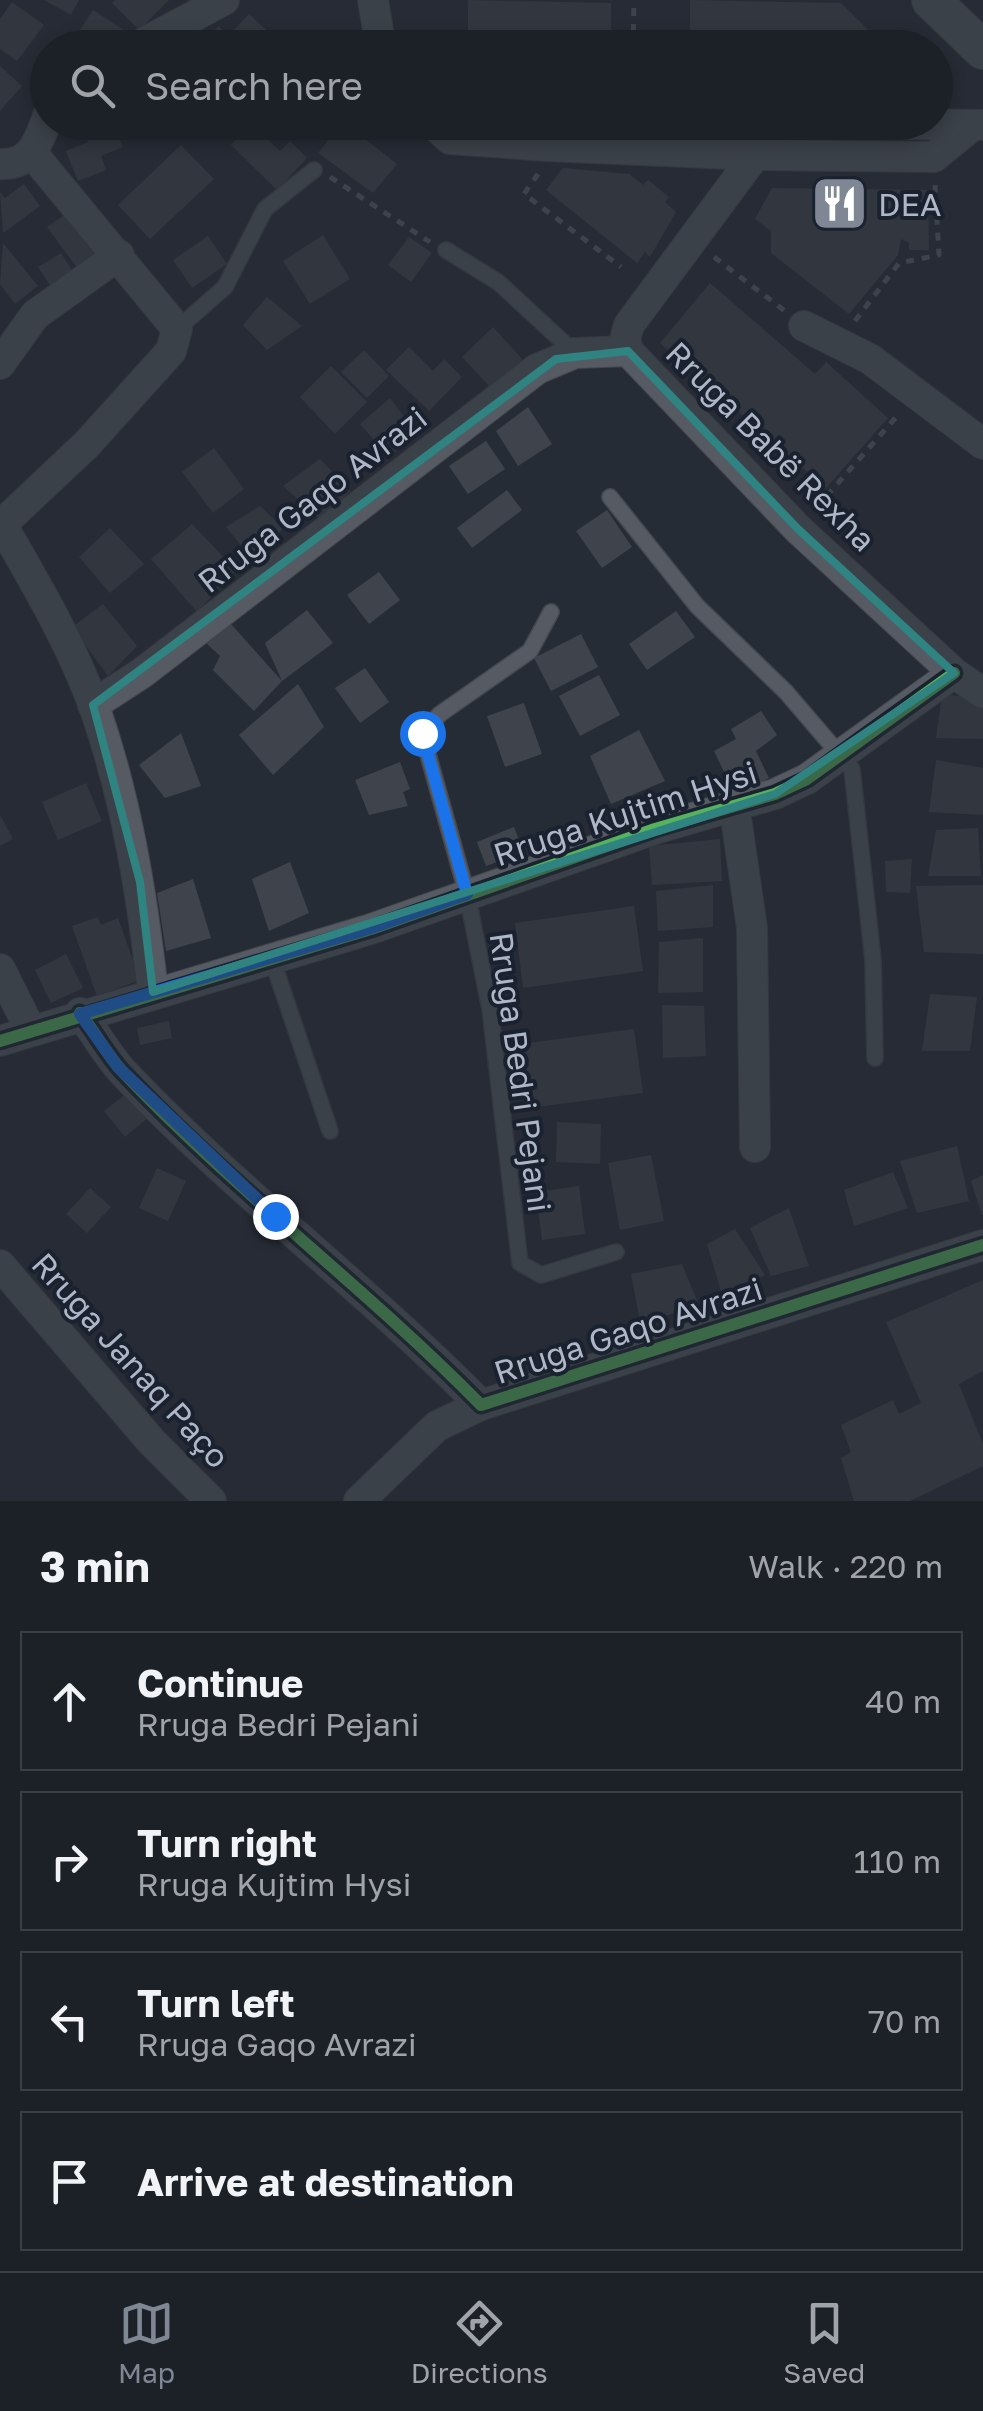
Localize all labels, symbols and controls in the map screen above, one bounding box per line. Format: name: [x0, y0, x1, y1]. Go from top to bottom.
search box: [30, 30, 953, 140]
icon: search: [65, 58, 120, 113]
text: Search here: [145, 63, 363, 108]
restaurant icon: DEA: [809, 174, 869, 234]
place label: DEA: [878, 185, 941, 223]
street label: Rruga Babë Rexha: [659, 334, 883, 558]
street label: Rruga Gaqo Avrazi: [190, 398, 434, 600]
route start: [400, 711, 446, 757]
street label: Rruga Kujtim Hysi: [489, 753, 761, 873]
street label: Rruga Bedri Pejani: [483, 930, 559, 1214]
route end: [253, 1194, 299, 1240]
street label: Rruga Janaq Paço: [25, 1245, 237, 1475]
street label: Rruga Gaqo Avrazi: [489, 1269, 767, 1391]
text: 3 min: [40, 1541, 150, 1591]
text: Walk · 220 m: [748, 1547, 943, 1585]
text: Continue: [137, 1660, 303, 1705]
icon: ahead: [42, 1674, 97, 1729]
text: 40 m: [865, 1682, 941, 1720]
text: Rruga Bedri Pejani: [137, 1705, 419, 1743]
text: Turn right: [137, 1820, 317, 1865]
icon: right: [42, 1834, 97, 1889]
text: 110 m: [854, 1842, 941, 1880]
text: Rruga Kujtim Hysi: [137, 1865, 411, 1903]
text: Turn left: [137, 1980, 295, 2025]
icon: left: [42, 1994, 97, 2049]
text: 70 m: [868, 2002, 941, 2040]
text: Rruga Gaqo Avrazi: [137, 2025, 416, 2063]
icon: arrive: [42, 2154, 97, 2209]
text: Arrive at destination: [137, 2159, 514, 2204]
tab: Map: [118, 2296, 175, 2389]
tab: Directions: [411, 2296, 548, 2389]
tab: Saved: [783, 2296, 865, 2389]

